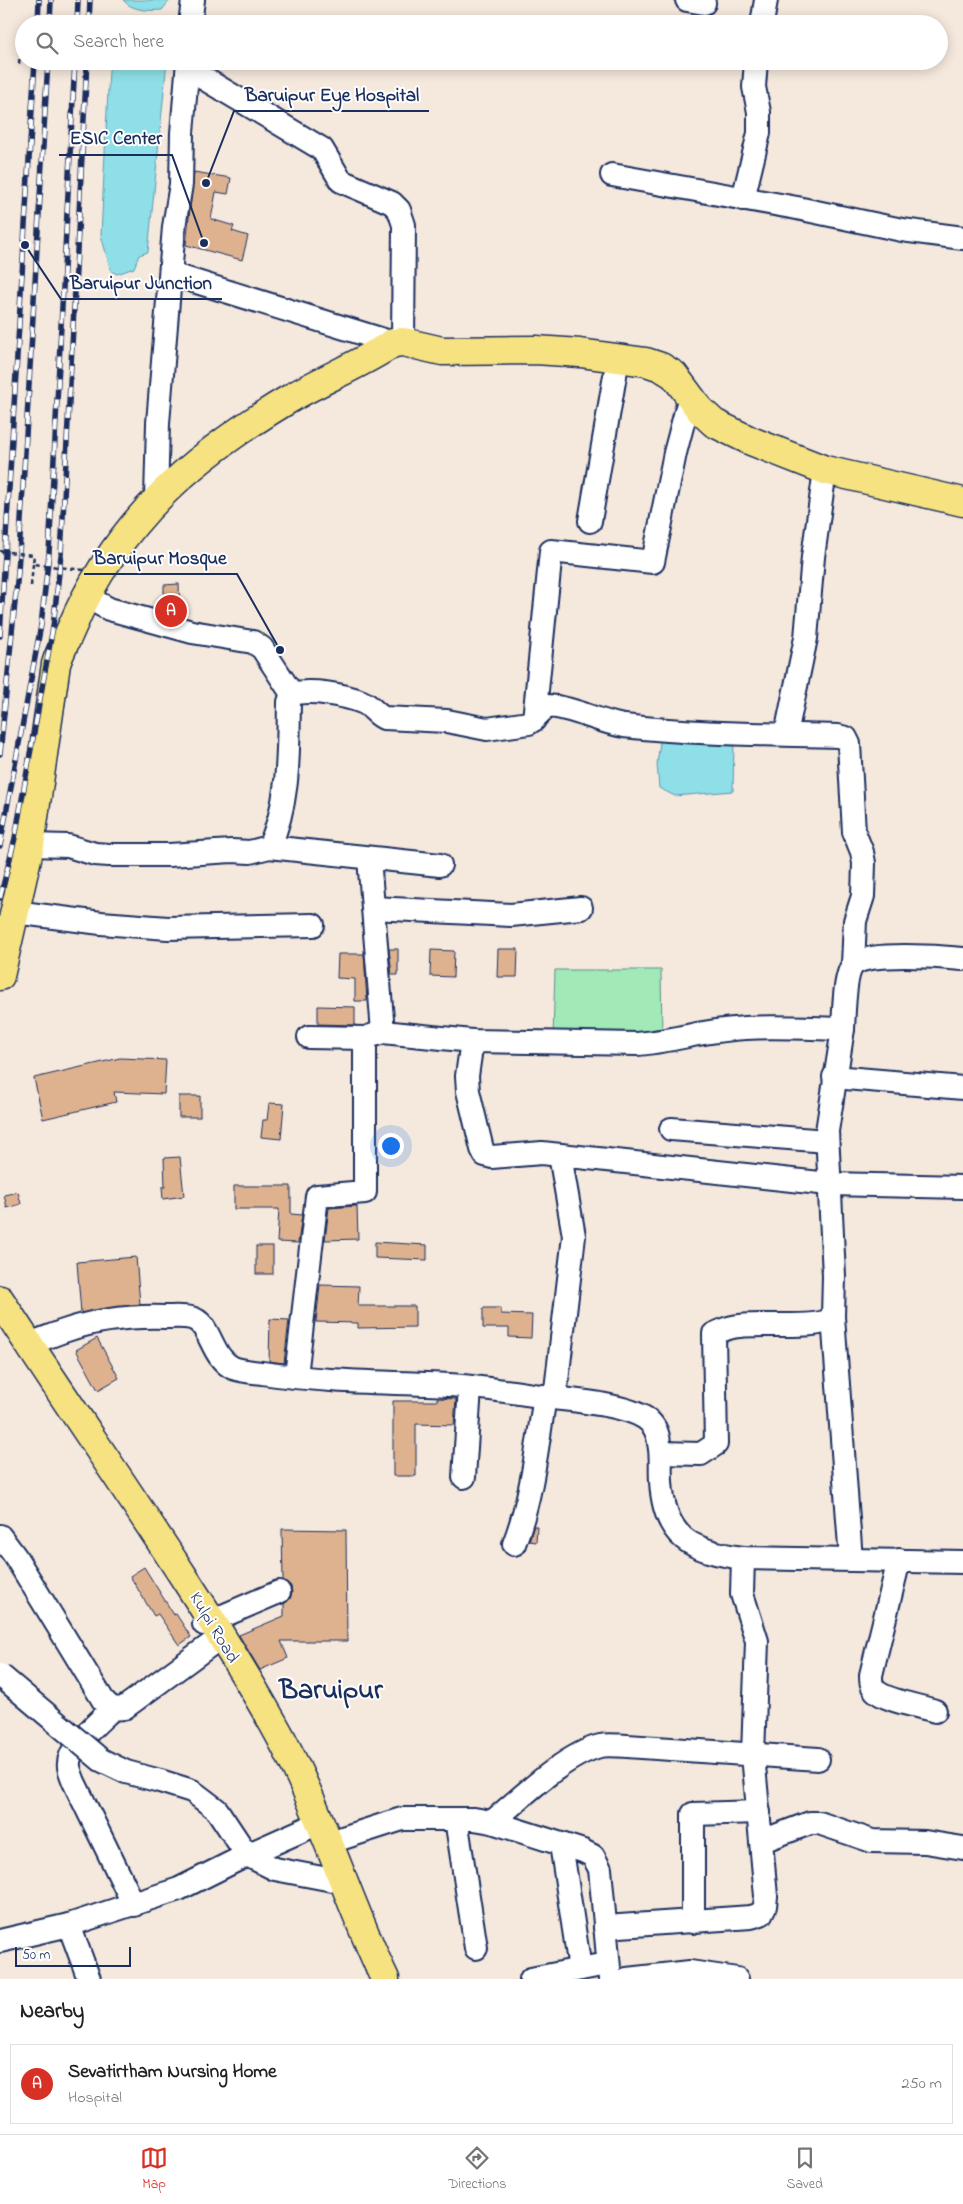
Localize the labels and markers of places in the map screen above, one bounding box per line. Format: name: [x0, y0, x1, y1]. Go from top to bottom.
callout: Baruipur Eye Hospital: [234, 77, 429, 111]
callout: ESIC Center: [59, 121, 172, 155]
callout: Baruipur Junction: [61, 265, 222, 299]
callout: Baruipur Mosque: [84, 540, 237, 574]
pin: A: [155, 592, 187, 630]

